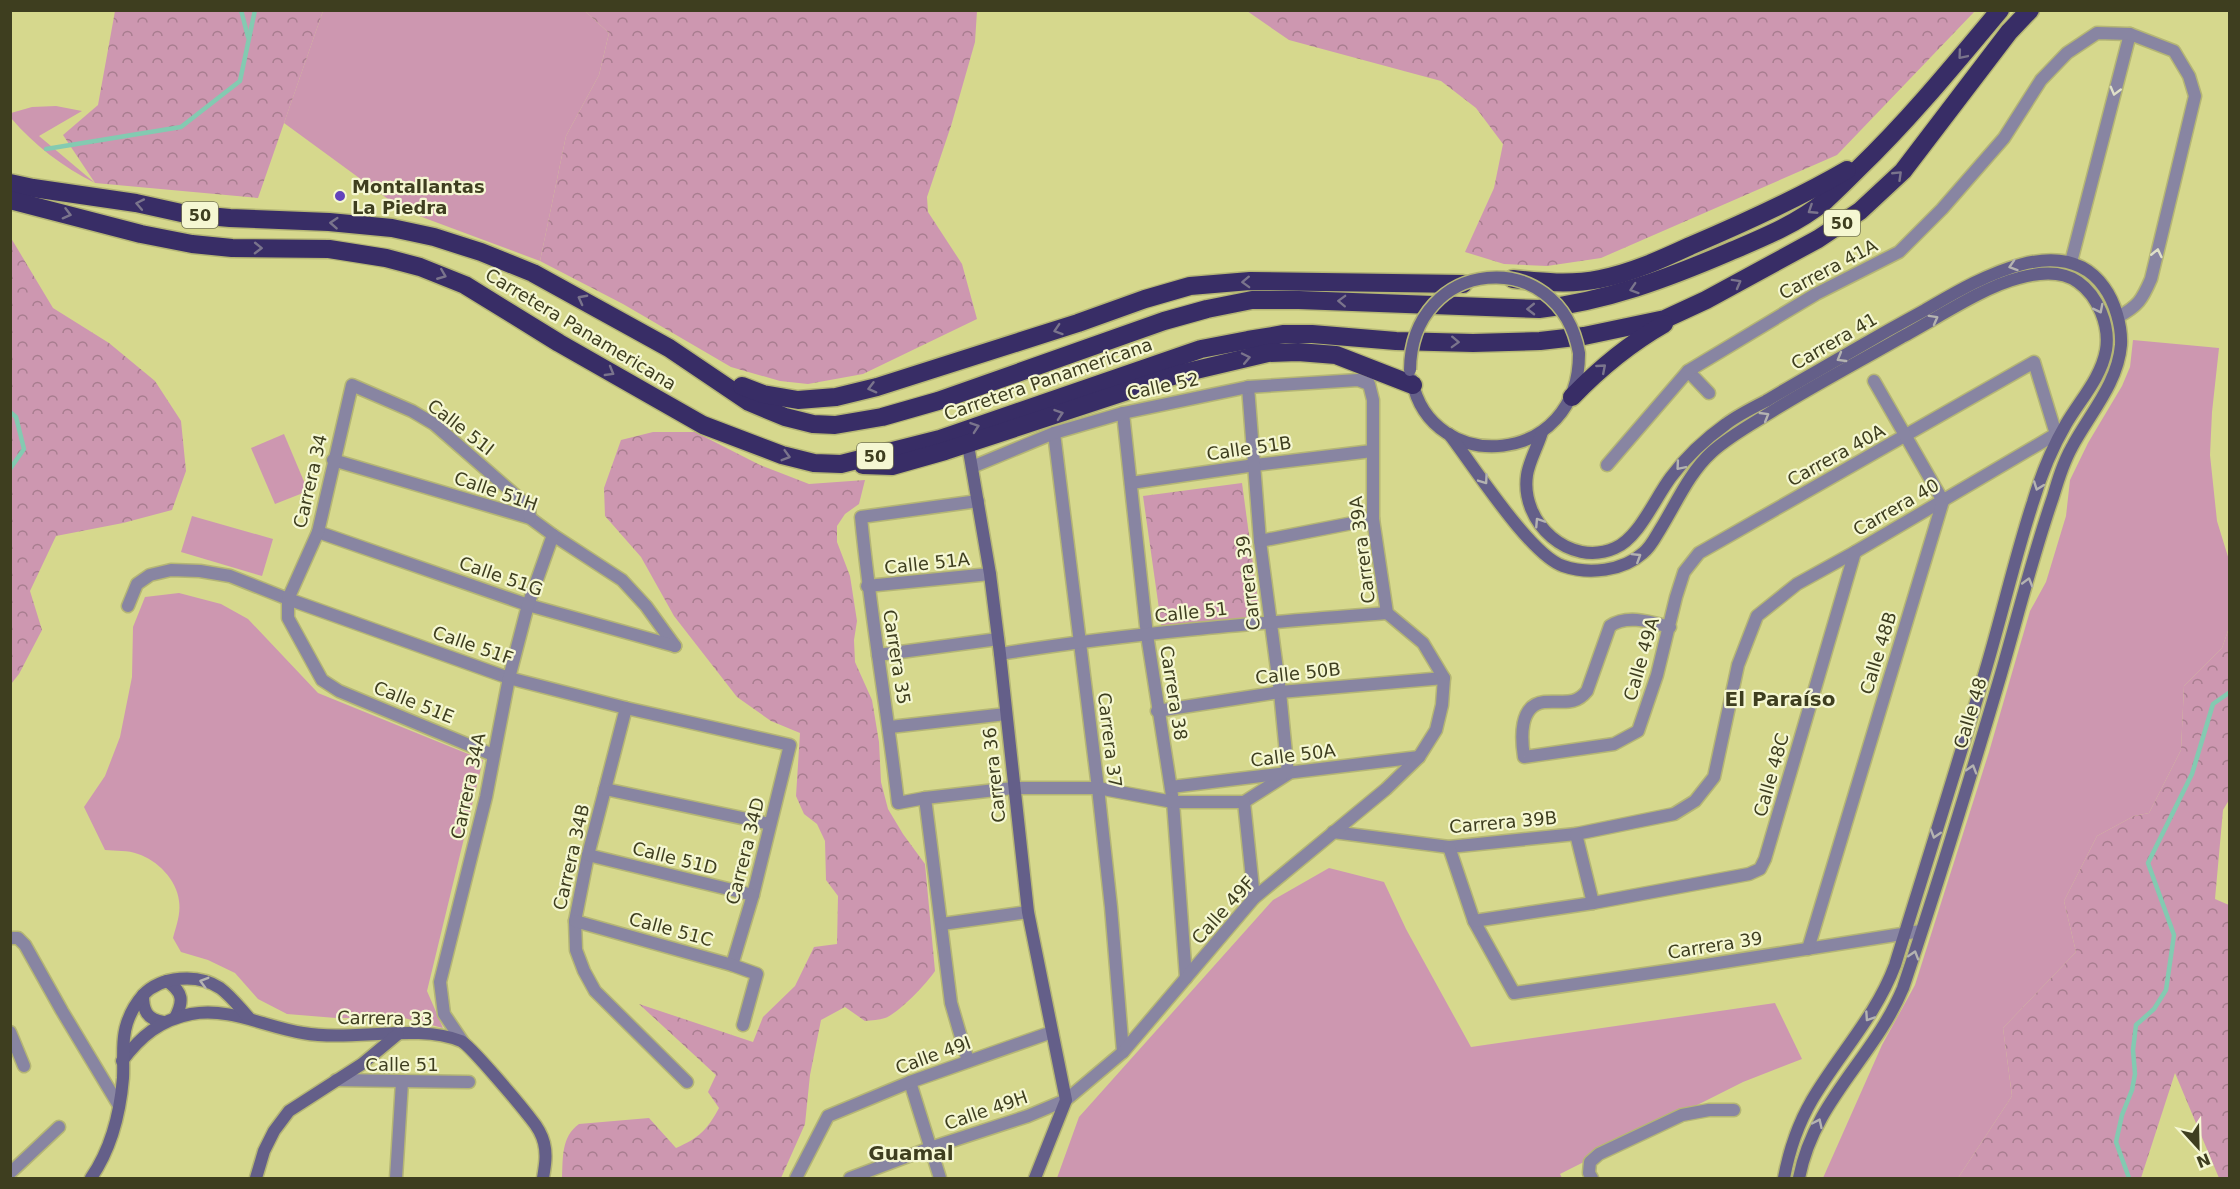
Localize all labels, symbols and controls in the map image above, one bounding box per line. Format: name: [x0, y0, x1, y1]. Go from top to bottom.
one-way arrow: [1959, 49, 1970, 60]
one-way arrow: [2110, 86, 2123, 96]
one-way arrow: [1891, 172, 1902, 183]
place label: Montallantas La Piedra: [352, 176, 485, 218]
marker: Montallantas La Piedra: [333, 189, 347, 203]
one-way arrow: [136, 198, 146, 211]
road number: 50: [182, 202, 218, 228]
one-way arrow: [1808, 202, 1818, 214]
one-way arrow: [62, 207, 72, 220]
road number: 50: [1824, 210, 1860, 236]
one-way arrow: [329, 217, 338, 230]
street label: Carrera 41A: [1775, 234, 1881, 304]
one-way arrow: [254, 242, 263, 254]
one-way arrow: [2149, 248, 2162, 258]
one-way arrow: [2008, 259, 2019, 272]
street label: Carretera Panamericana: [482, 264, 680, 394]
one-way arrow: [435, 268, 446, 280]
one-way arrow: [1241, 275, 1250, 288]
one-way arrow: [1731, 279, 1741, 290]
one-way arrow: [1629, 281, 1640, 294]
one-way arrow: [577, 295, 588, 306]
one-way arrow: [1337, 295, 1346, 308]
one-way arrow: [1526, 303, 1535, 315]
one-way arrow: [2091, 303, 2103, 314]
street label: Carrera 41: [1787, 308, 1881, 374]
one-way arrow: [1928, 315, 1938, 326]
one-way arrow: [1053, 323, 1064, 335]
street label: Carretera Panamericana: [941, 333, 1155, 425]
one-way arrow: [1450, 336, 1459, 349]
one-way arrow: [1837, 350, 1847, 362]
one-way arrow: [1241, 352, 1251, 365]
one-way arrow: [1595, 364, 1606, 375]
one-way arrow: [604, 365, 615, 376]
street label: Calle 52: [1125, 368, 1201, 404]
one-way arrow: [867, 381, 877, 394]
street label: Calle 51I: [424, 395, 498, 459]
one-way arrow: [1053, 409, 1064, 422]
one-way arrow: [1759, 412, 1769, 423]
street label: Carrera 40A: [1784, 419, 1889, 490]
one-way arrow: [969, 422, 980, 434]
street label: Carrera 34: [289, 432, 331, 530]
street label: Calle 51B: [1205, 432, 1293, 464]
road number: 50: [857, 443, 893, 469]
one-way arrow: [780, 449, 791, 461]
one-way arrow: [1677, 459, 1688, 470]
street label: Calle 51H: [452, 467, 540, 515]
one-way arrow: [1477, 474, 1488, 485]
street label: Carrera 40: [1849, 474, 1943, 540]
one-way arrow: [2033, 480, 2046, 491]
street label: Carrera 39A: [1345, 494, 1379, 605]
one-way arrow: [1536, 517, 1547, 528]
street label: Carrera 39: [1232, 534, 1264, 632]
street label: Calle 51A: [883, 548, 971, 578]
street label: Calle 51G: [456, 552, 546, 600]
one-way arrow: [1631, 553, 1641, 565]
one-way arrow: [2021, 577, 2033, 588]
street label: Calle 51: [1153, 598, 1229, 626]
street label: Carrera 35: [879, 608, 915, 706]
street label: Calle 48B: [1855, 609, 1901, 697]
street label: Calle 49A: [1619, 614, 1663, 703]
street label: Calle 51F: [430, 621, 516, 669]
street label: Carrera 38: [1156, 644, 1192, 742]
street label: Calle 50B: [1254, 658, 1342, 688]
street label: Calle 48: [1949, 675, 1991, 751]
street label: Calle 51E: [371, 676, 457, 728]
district label: El Paraíso: [1725, 687, 1835, 711]
street label: Carrera 37: [1094, 691, 1126, 789]
street label: Carrera 36: [979, 726, 1009, 824]
street label: Carrera 34A: [446, 730, 490, 841]
street label: Calle 48C: [1749, 731, 1793, 819]
street label: Calle 50A: [1249, 739, 1337, 771]
one-way arrow: [1965, 764, 1977, 775]
street label: Carrera 34D: [722, 795, 768, 907]
street label: Carrera 34B: [549, 802, 593, 912]
street label: Carrera 39B: [1448, 807, 1558, 837]
one-way arrow: [1930, 828, 1942, 839]
street label: Calle 51D: [630, 837, 720, 879]
street label: Calle 49F: [1187, 872, 1259, 948]
street label: Calle 51C: [627, 908, 715, 950]
street label: Carrera 39: [1666, 927, 1764, 963]
one-way arrow: [1907, 950, 1919, 961]
one-way arrow: [199, 977, 210, 989]
street label: Carrera 33: [337, 1007, 433, 1029]
one-way arrow: [1865, 1010, 1876, 1021]
street label: Calle 49I: [892, 1032, 974, 1078]
street label: Calle 51: [365, 1054, 439, 1075]
street label: Calle 49H: [942, 1086, 1030, 1134]
north arrow: [2168, 1117, 2228, 1177]
one-way arrow: [1810, 1119, 1822, 1130]
district label: Guamal: [868, 1141, 954, 1165]
text: N: [2194, 1149, 2213, 1172]

